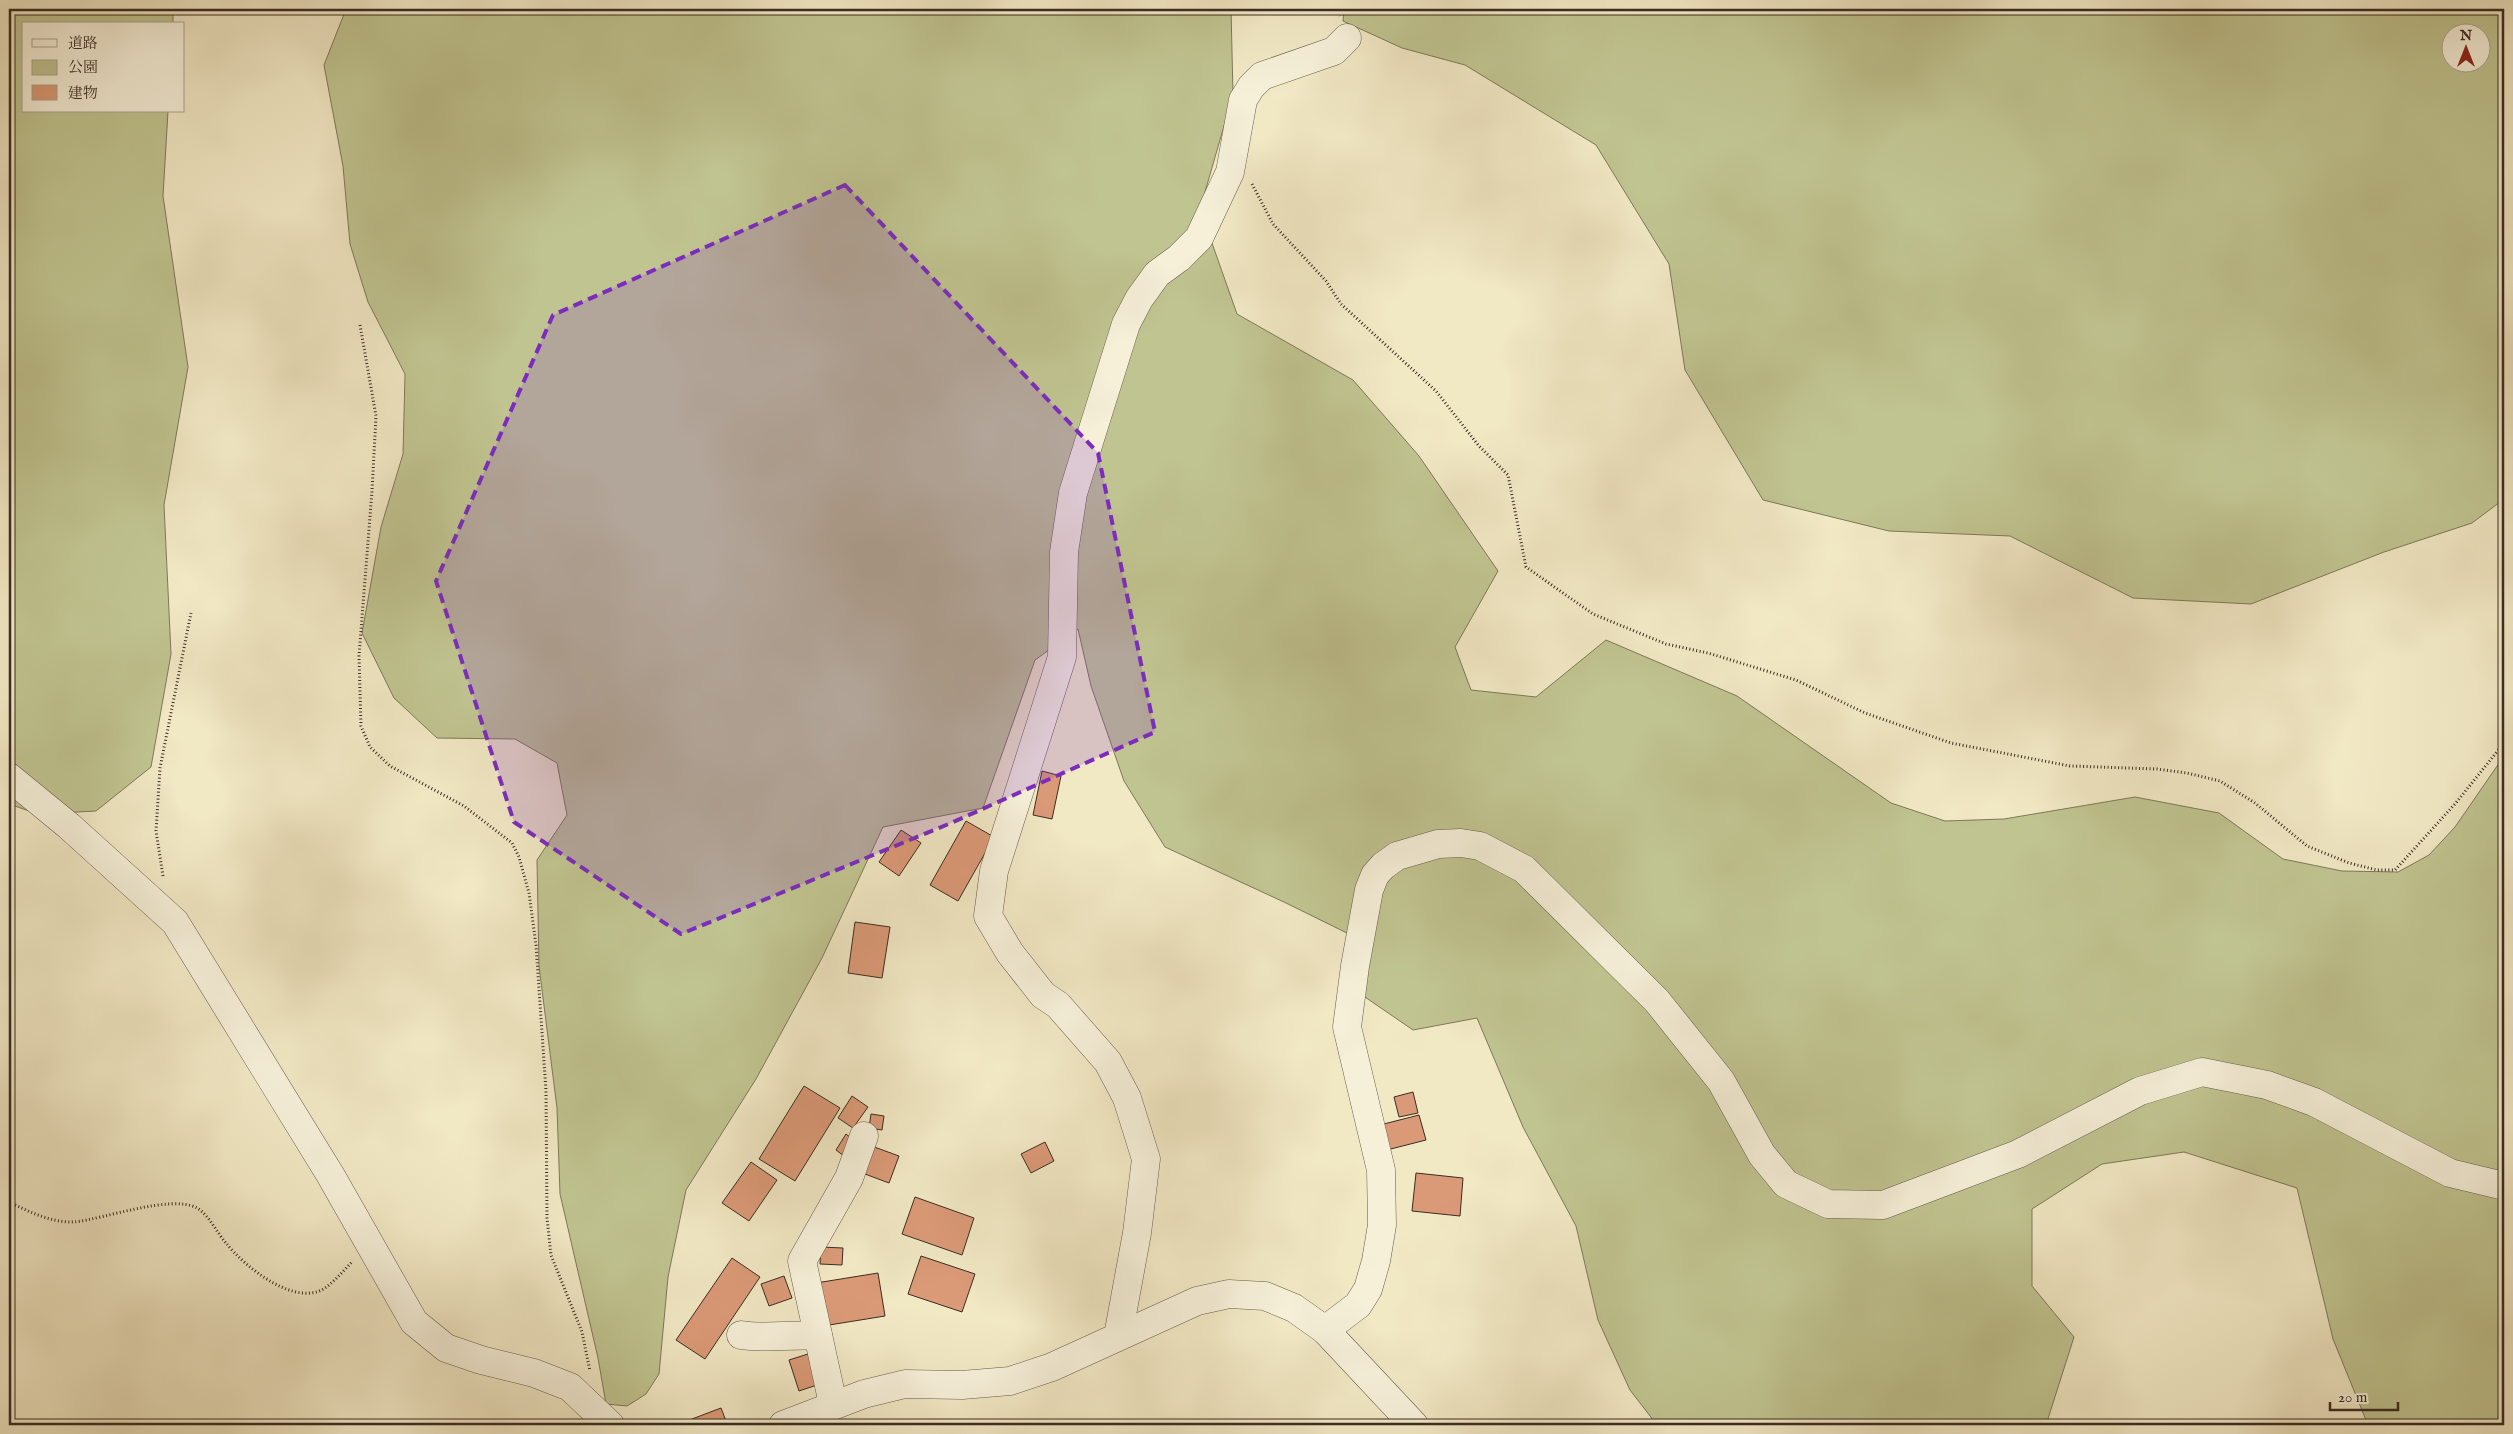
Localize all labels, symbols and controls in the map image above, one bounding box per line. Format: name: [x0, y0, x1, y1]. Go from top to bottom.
legend: [22, 22, 185, 112]
north arrow: [2440, 22, 2490, 72]
text: N: [2459, 27, 2472, 45]
text: 道路: [68, 34, 98, 53]
text: 公園: [68, 58, 98, 77]
text: 建物: [68, 84, 98, 103]
scale bar: [2330, 1379, 2398, 1411]
text: 20 m: [2338, 1388, 2368, 1407]

